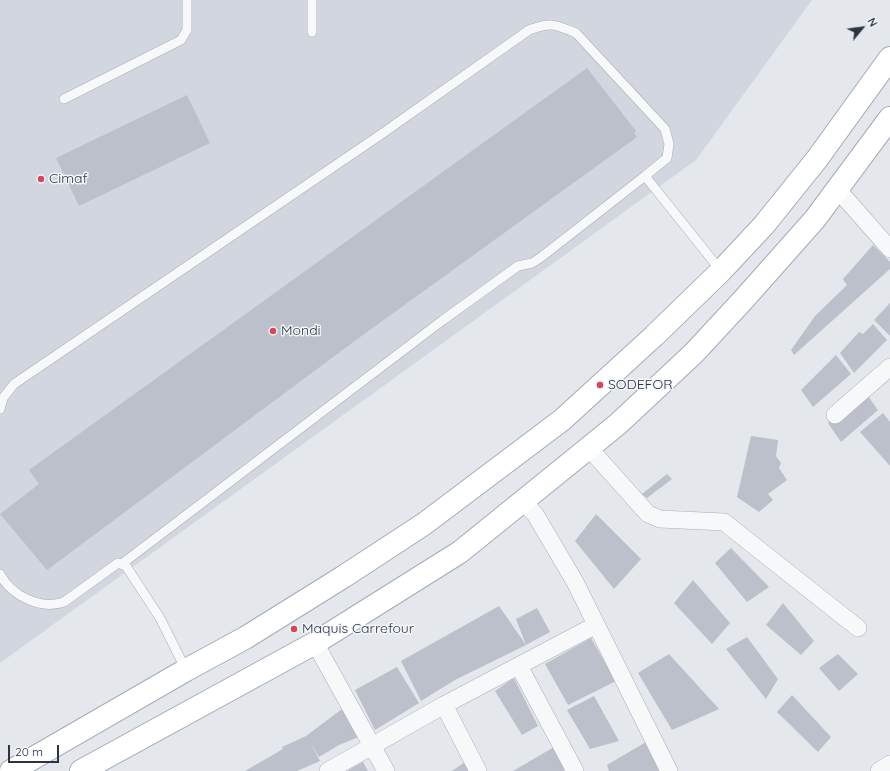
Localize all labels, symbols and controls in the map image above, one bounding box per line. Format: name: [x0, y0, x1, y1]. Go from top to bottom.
north arrow: [842, 8, 882, 48]
text: N: [864, 15, 881, 29]
place label: Cimaf: [49, 171, 87, 187]
marker: Cimaf: [36, 174, 46, 184]
place label: Mondi: [281, 323, 321, 339]
marker: Mondi: [268, 326, 278, 336]
place label: SODEFOR: [608, 377, 673, 393]
marker: SODEFOR: [595, 380, 605, 390]
place label: Maquis Carrefour: [302, 621, 414, 637]
marker: Maquis Carrefour: [289, 624, 299, 634]
scale bar: [10, 737, 61, 763]
text: 20 m: [15, 744, 43, 759]

